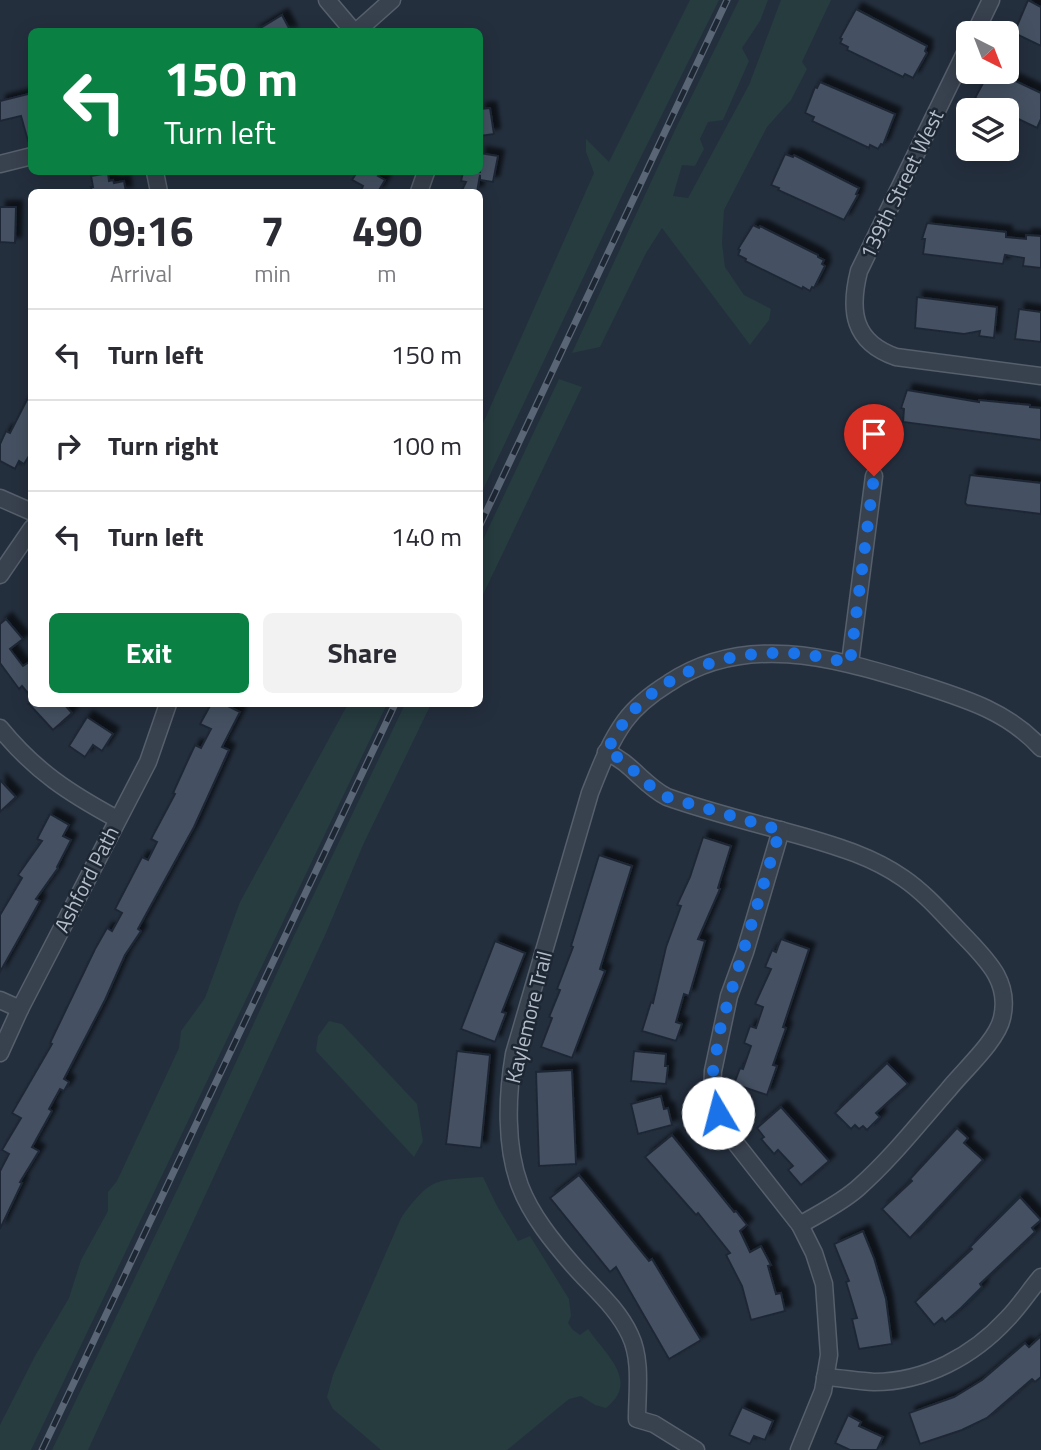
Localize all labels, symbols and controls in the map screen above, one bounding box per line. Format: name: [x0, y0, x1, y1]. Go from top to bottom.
north arrow: [956, 21, 1018, 84]
map controls: [956, 21, 1019, 161]
text: 150 m: [164, 40, 298, 115]
icon: left: [49, 56, 140, 147]
button: layers: [956, 98, 1019, 161]
street label: 139th Street West: [851, 103, 951, 264]
text: Turn left: [164, 108, 276, 156]
text: 09:16: [89, 198, 194, 262]
text: 7: [261, 198, 284, 262]
text: 490: [352, 198, 422, 262]
text: Arrival: [110, 256, 172, 291]
text: min: [254, 256, 291, 291]
text: m: [377, 256, 397, 291]
text: Turn left: [108, 335, 203, 374]
text: 150 m: [391, 335, 462, 374]
icon: left: [49, 336, 87, 374]
pin: [844, 404, 904, 476]
icon: arrive: [855, 415, 893, 453]
text: Turn right: [108, 426, 219, 465]
text: 100 m: [391, 426, 462, 465]
icon: right: [49, 427, 87, 465]
text: Turn left: [108, 517, 203, 556]
text: 140 m: [391, 517, 462, 556]
icon: left: [49, 518, 87, 556]
button: Exit: [49, 613, 249, 693]
button: Share: [263, 613, 462, 693]
street label: Ashford Path: [45, 820, 127, 938]
street label: Kaylemore Trail: [496, 947, 560, 1087]
position arrow: [681, 1076, 755, 1150]

